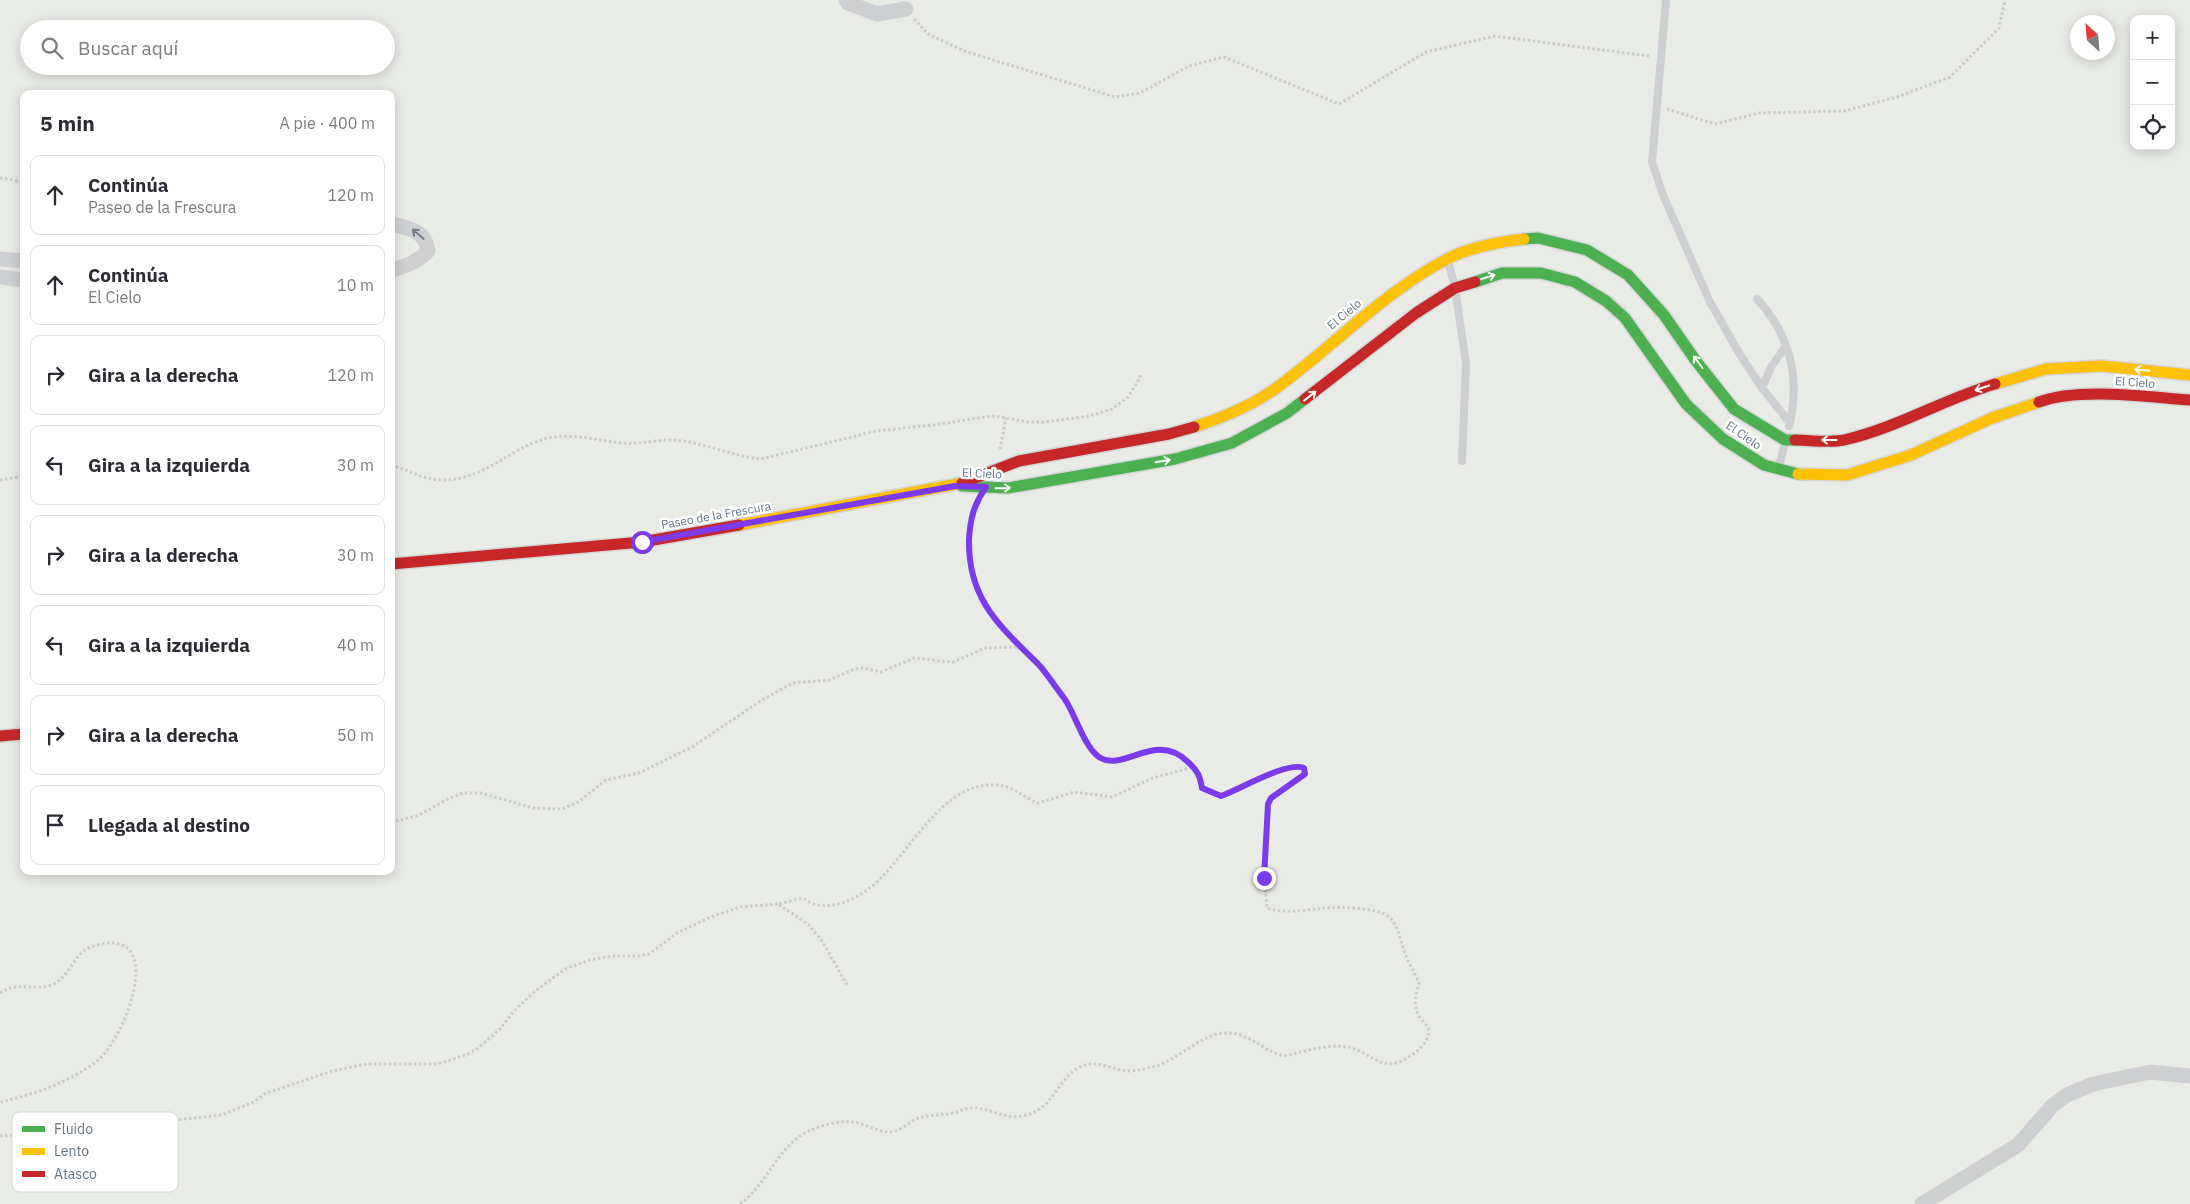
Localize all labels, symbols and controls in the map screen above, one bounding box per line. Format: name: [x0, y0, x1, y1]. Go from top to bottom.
north arrow: [2070, 15, 2115, 60]
map controls: [2130, 15, 2175, 150]
button: +: [2130, 15, 2175, 60]
search box: [20, 20, 395, 75]
icon: search: [38, 34, 66, 62]
text: Buscar aquí: [78, 36, 178, 60]
button: −: [2130, 60, 2175, 105]
button: locate: [2130, 105, 2175, 150]
text: 5 min: [40, 109, 95, 137]
text: A pie · 400 m: [280, 113, 375, 133]
text: Continúa: [88, 173, 169, 197]
icon: ahead: [41, 181, 69, 209]
text: 120 m: [327, 185, 374, 205]
text: Paseo de la Frescura: [88, 197, 236, 217]
one-way arrow: [411, 228, 424, 239]
text: Continúa: [88, 263, 169, 287]
icon: ahead: [41, 271, 69, 299]
one-way arrow: [1479, 272, 1495, 282]
text: 10 m: [337, 275, 374, 295]
text: El Cielo: [88, 287, 142, 307]
street label: El Cielo: [1324, 295, 1364, 333]
one-way arrow: [1693, 356, 1704, 369]
icon: right: [41, 361, 69, 389]
text: Gira a la derecha: [88, 363, 239, 387]
text: 120 m: [327, 365, 374, 385]
one-way arrow: [2134, 365, 2150, 375]
street label: El Cielo: [2114, 373, 2156, 391]
one-way arrow: [1975, 384, 1991, 394]
one-way arrow: [1303, 390, 1316, 401]
street label: El Cielo: [1723, 417, 1765, 453]
one-way arrow: [1821, 435, 1838, 445]
icon: left: [41, 451, 69, 479]
text: Gira a la izquierda: [88, 453, 250, 477]
text: 30 m: [337, 455, 374, 475]
one-way arrow: [1155, 456, 1171, 466]
street label: El Cielo: [962, 464, 1003, 482]
one-way arrow: [995, 483, 1011, 493]
street label: Paseo de la Frescura: [660, 498, 773, 532]
route start: [631, 531, 654, 554]
icon: right: [41, 541, 69, 569]
text: Gira a la derecha: [88, 543, 239, 567]
text: 30 m: [337, 545, 374, 565]
icon: left: [41, 631, 69, 659]
text: Gira a la izquierda: [88, 633, 250, 657]
text: 40 m: [337, 635, 374, 655]
icon: right: [41, 721, 69, 749]
text: Gira a la derecha: [88, 723, 239, 747]
text: 50 m: [337, 725, 374, 745]
icon: arrive: [41, 811, 69, 839]
text: Llegada al destino: [88, 813, 250, 837]
route end: [1253, 867, 1276, 890]
legend: [12, 1112, 178, 1192]
text: Fluido: [54, 1120, 93, 1138]
text: Lento: [54, 1142, 89, 1160]
text: Atasco: [54, 1165, 97, 1183]

